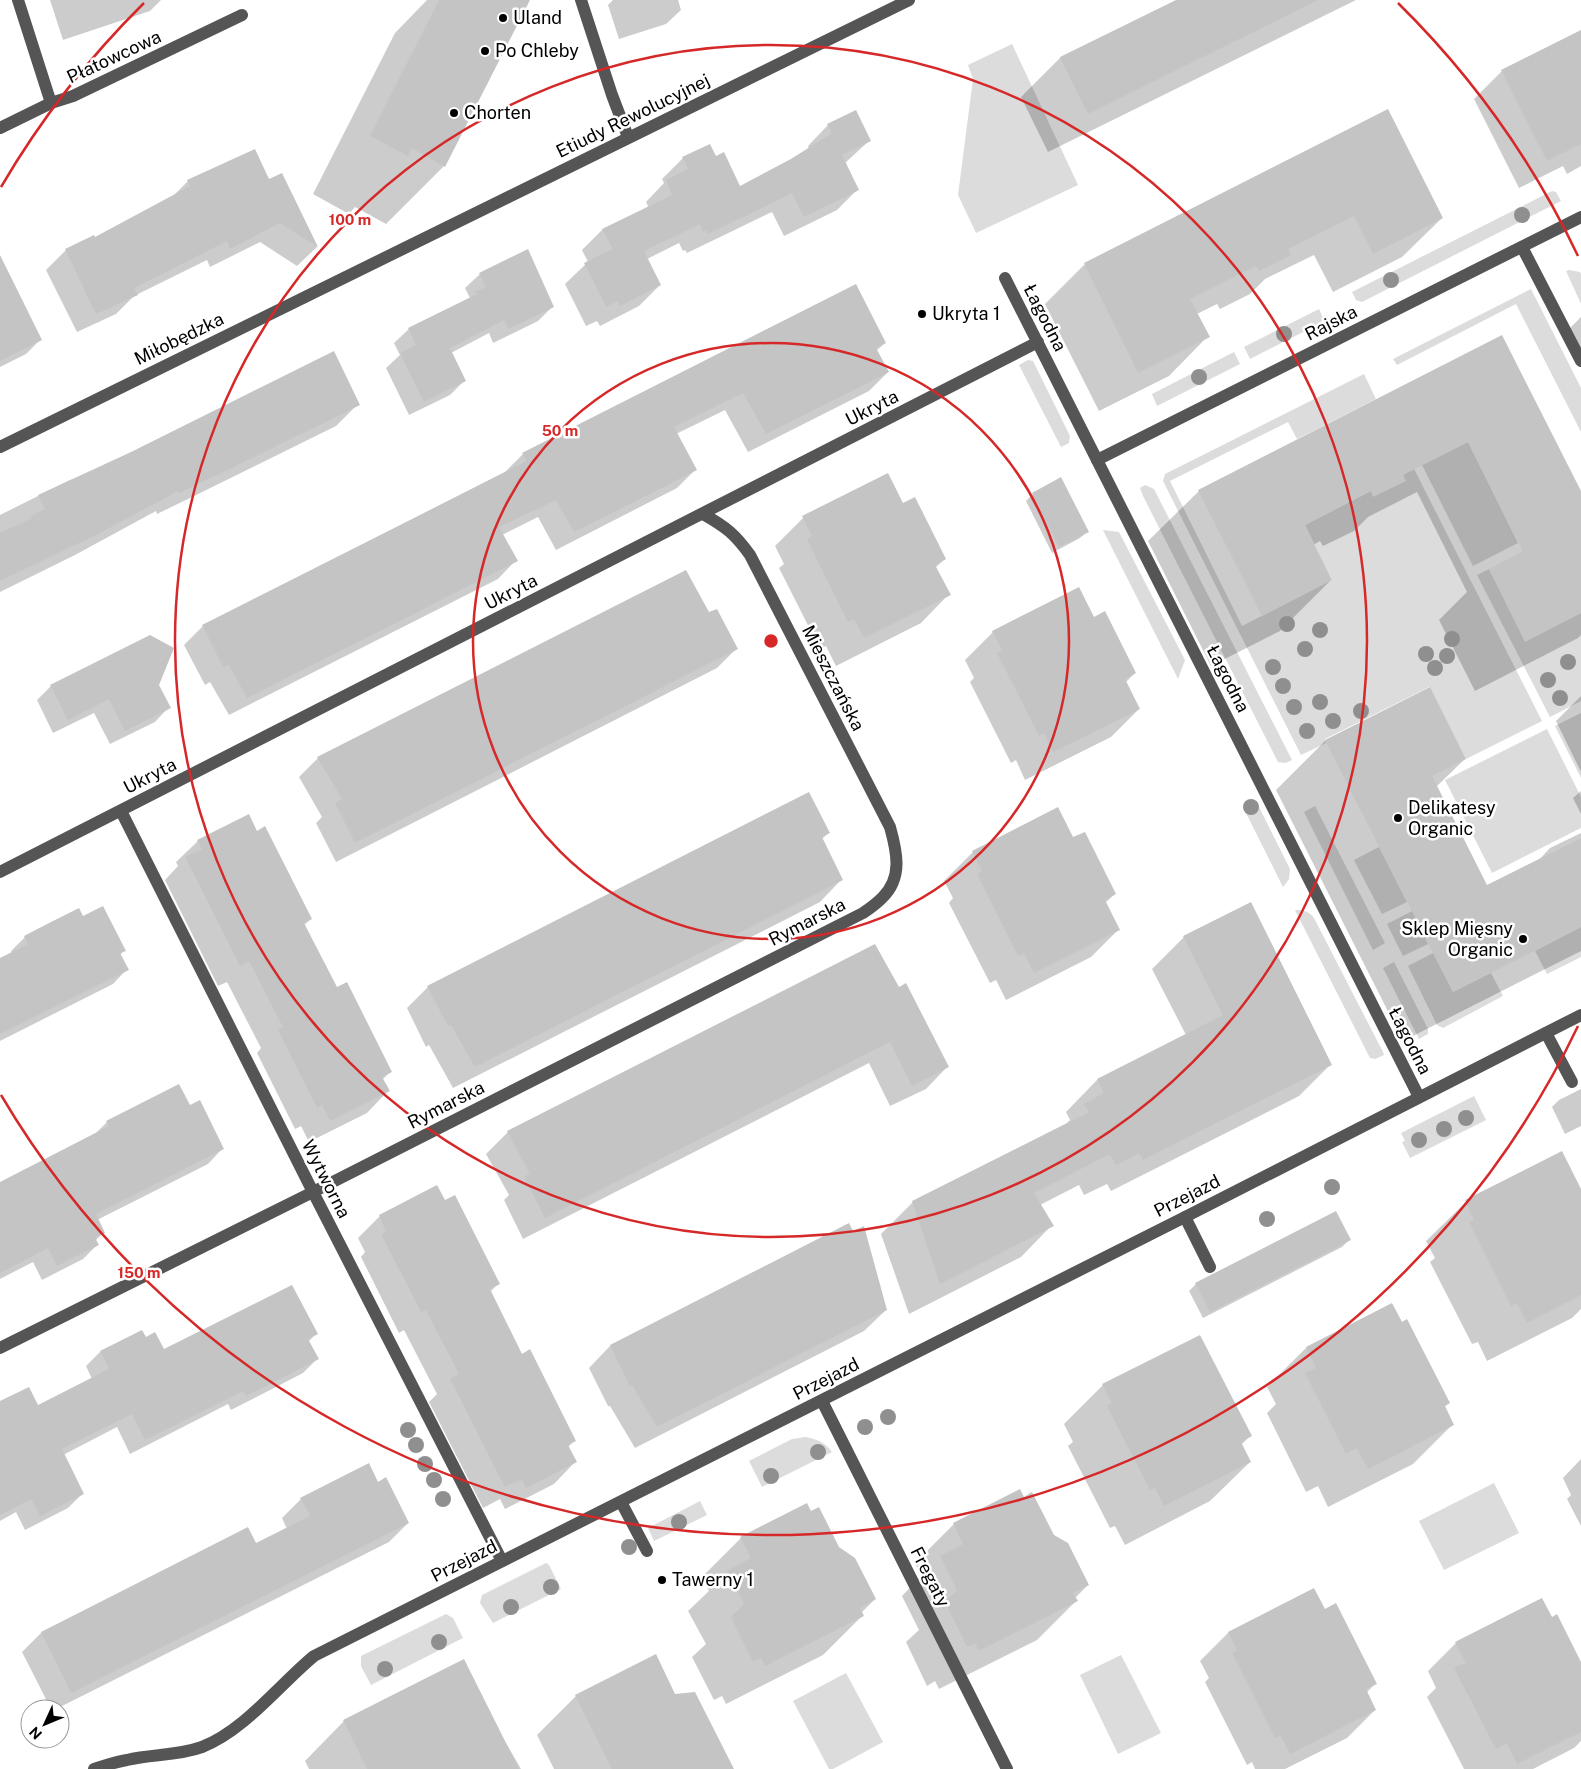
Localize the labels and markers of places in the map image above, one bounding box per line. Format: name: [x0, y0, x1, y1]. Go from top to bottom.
place label: Uland: [513, 7, 562, 28]
marker: Uland: [497, 12, 509, 24]
place label: Po Chleby: [495, 40, 579, 61]
marker: Po Chleby: [479, 45, 491, 57]
place label: Chorten: [464, 102, 531, 123]
marker: Chorten: [448, 107, 460, 119]
place label: Ukryta 1: [932, 303, 1000, 324]
marker: Ukryta 1: [916, 308, 928, 320]
centre of rings: [762, 632, 780, 650]
place label: Delikatesy Organic: [1408, 797, 1496, 839]
marker: Delikatesy Organic: [1392, 812, 1404, 824]
place label: Sklep Mięsny Organic: [1401, 918, 1513, 960]
marker: Sklep Mięsny Organic: [1517, 933, 1529, 945]
place label: Tawerny 1: [672, 1569, 754, 1590]
marker: Tawerny 1: [656, 1574, 668, 1586]

